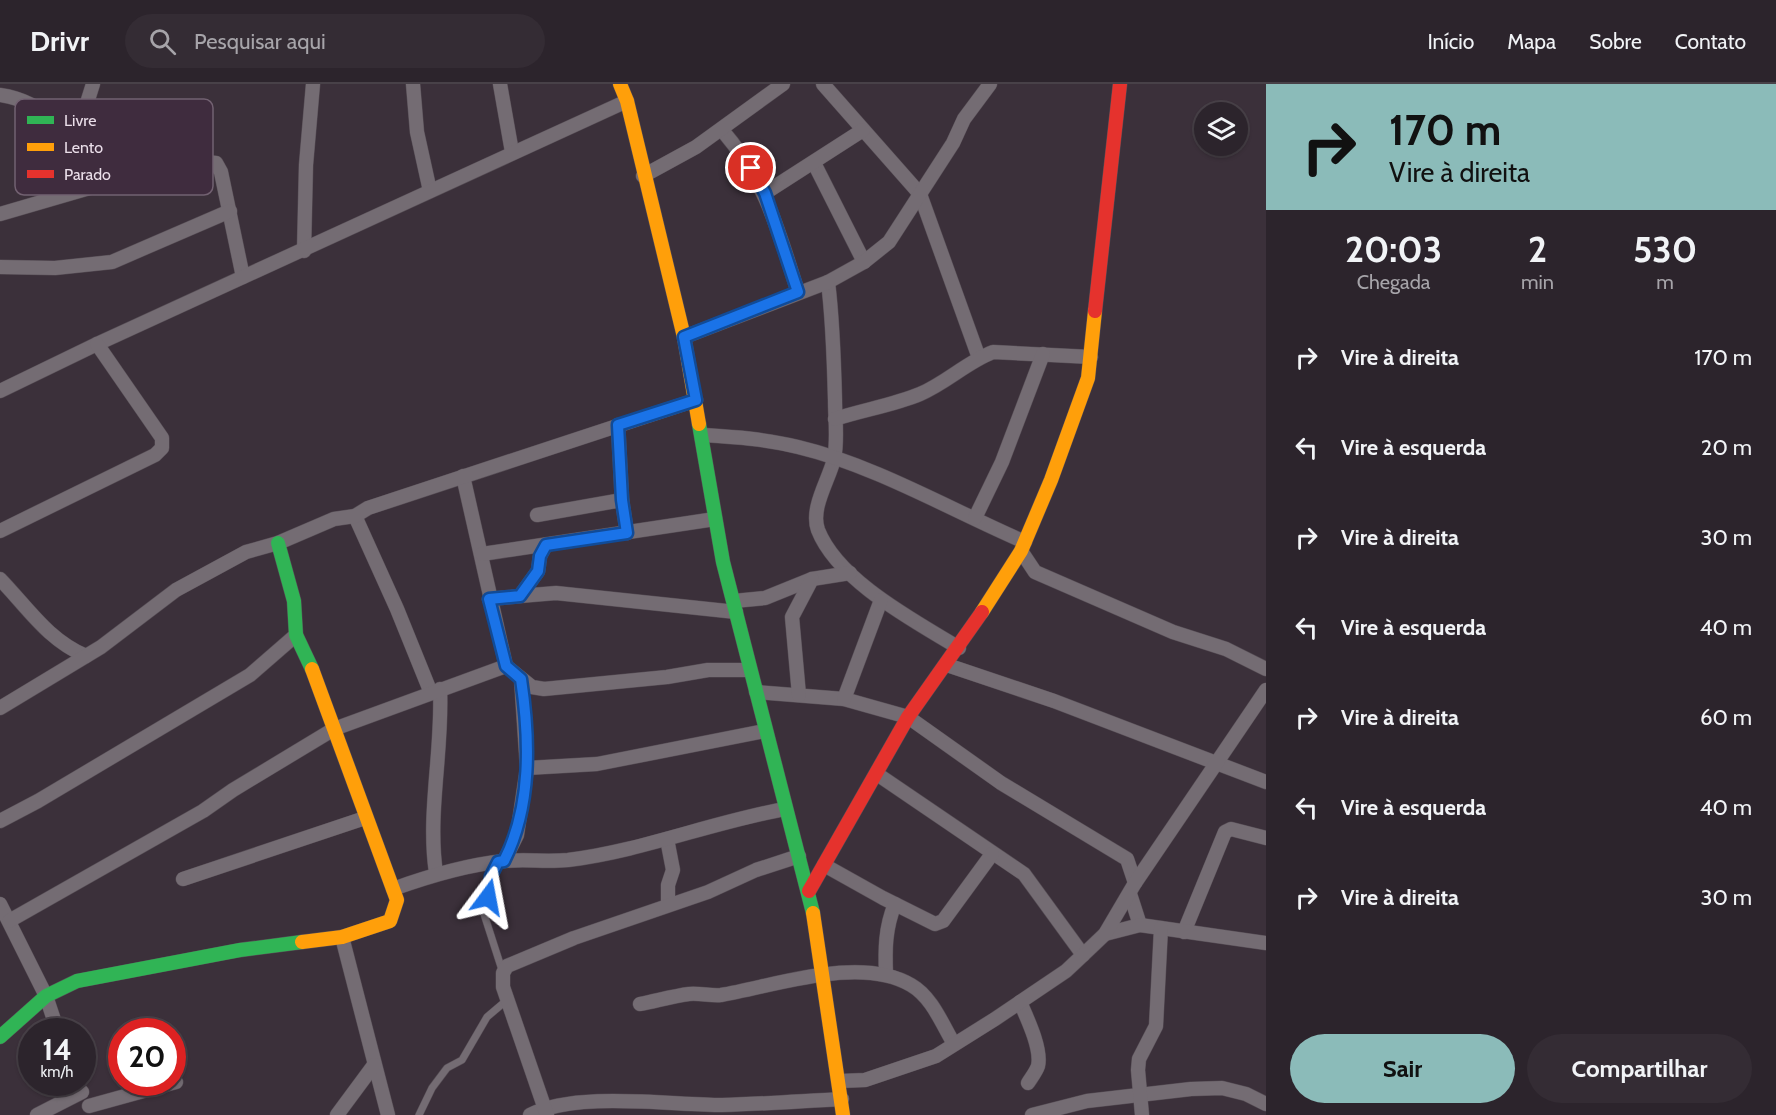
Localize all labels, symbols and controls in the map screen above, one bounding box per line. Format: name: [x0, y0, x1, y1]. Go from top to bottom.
search box: [125, 14, 545, 68]
text: Drivr: [30, 24, 89, 58]
icon: search: [146, 25, 179, 58]
text: Pesquisar aqui: [194, 28, 326, 55]
text: Início: [1427, 29, 1474, 54]
text: Mapa: [1507, 29, 1556, 54]
text: Sobre: [1589, 29, 1642, 54]
text: Contato: [1675, 29, 1746, 54]
legend: [15, 99, 213, 195]
map controls: [1194, 102, 1248, 156]
button: layers: [1194, 102, 1248, 156]
text: 170 m: [1389, 104, 1501, 156]
icon: right: [1290, 108, 1368, 186]
text: Livre: [64, 111, 96, 130]
text: Lento: [64, 138, 103, 157]
pin: [725, 142, 776, 193]
icon: arrive: [734, 151, 767, 184]
text: Vire à direita: [1389, 156, 1530, 189]
text: Parado: [64, 165, 111, 184]
text: 20:03: [1345, 227, 1442, 271]
text: 2: [1528, 227, 1547, 271]
text: 530: [1633, 227, 1697, 271]
text: Chegada: [1357, 270, 1430, 294]
text: min: [1521, 270, 1554, 294]
text: m: [1656, 270, 1674, 294]
icon: right: [1290, 341, 1323, 374]
text: Vire à direita: [1341, 344, 1459, 371]
text: 170 m: [1694, 344, 1752, 371]
icon: left: [1290, 431, 1323, 464]
text: Vire à esquerda: [1341, 434, 1486, 461]
text: 20 m: [1701, 434, 1752, 461]
icon: right: [1290, 521, 1323, 554]
text: Vire à direita: [1341, 524, 1459, 551]
text: 30 m: [1700, 524, 1752, 551]
icon: left: [1290, 611, 1323, 644]
text: Vire à esquerda: [1341, 614, 1486, 641]
text: 40 m: [1700, 614, 1752, 641]
icon: right: [1290, 701, 1323, 734]
text: Vire à direita: [1341, 704, 1459, 731]
text: 60 m: [1700, 704, 1752, 731]
icon: left: [1290, 791, 1323, 824]
text: Vire à esquerda: [1341, 794, 1486, 821]
text: 40 m: [1700, 794, 1752, 821]
position arrow: [456, 865, 520, 929]
icon: right: [1290, 881, 1323, 914]
text: Vire à direita: [1341, 884, 1459, 911]
text: 30 m: [1700, 884, 1752, 911]
speed limit sign: 20: [108, 1018, 186, 1096]
text: 14: [42, 1031, 72, 1068]
button: Sair: [1290, 1034, 1515, 1103]
button: Compartilhar: [1527, 1034, 1752, 1103]
text: km/h: [41, 1063, 73, 1081]

